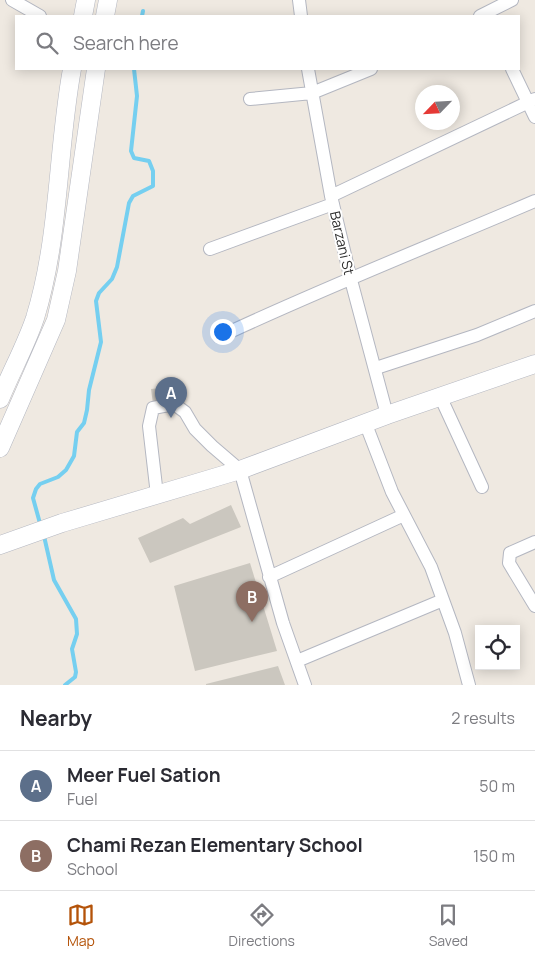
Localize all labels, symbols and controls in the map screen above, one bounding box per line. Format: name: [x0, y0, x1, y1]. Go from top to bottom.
search box: [15, 15, 520, 70]
icon: search: [33, 29, 61, 57]
text: Search here: [73, 30, 179, 56]
north arrow: [415, 85, 460, 130]
street label: Barzani St: [326, 209, 359, 277]
your location: [210, 319, 236, 345]
pin: A: [155, 377, 187, 418]
pin: B: [236, 581, 268, 622]
map controls: [475, 625, 520, 670]
button: locate: [475, 625, 520, 670]
text: Nearby: [20, 704, 92, 732]
text: 2 results: [451, 707, 515, 729]
text: Meer Fuel Sation: [67, 762, 221, 788]
text: A: [31, 775, 41, 797]
text: 50 m: [479, 775, 515, 797]
text: Fuel: [67, 788, 98, 810]
text: Chami Rezan Elementary School: [67, 832, 363, 858]
text: B: [31, 845, 41, 867]
text: 150 m: [473, 845, 515, 867]
text: School: [67, 858, 118, 880]
tab: Map: [67, 901, 95, 950]
tab: Directions: [229, 901, 295, 950]
tab: Saved: [429, 901, 468, 950]

